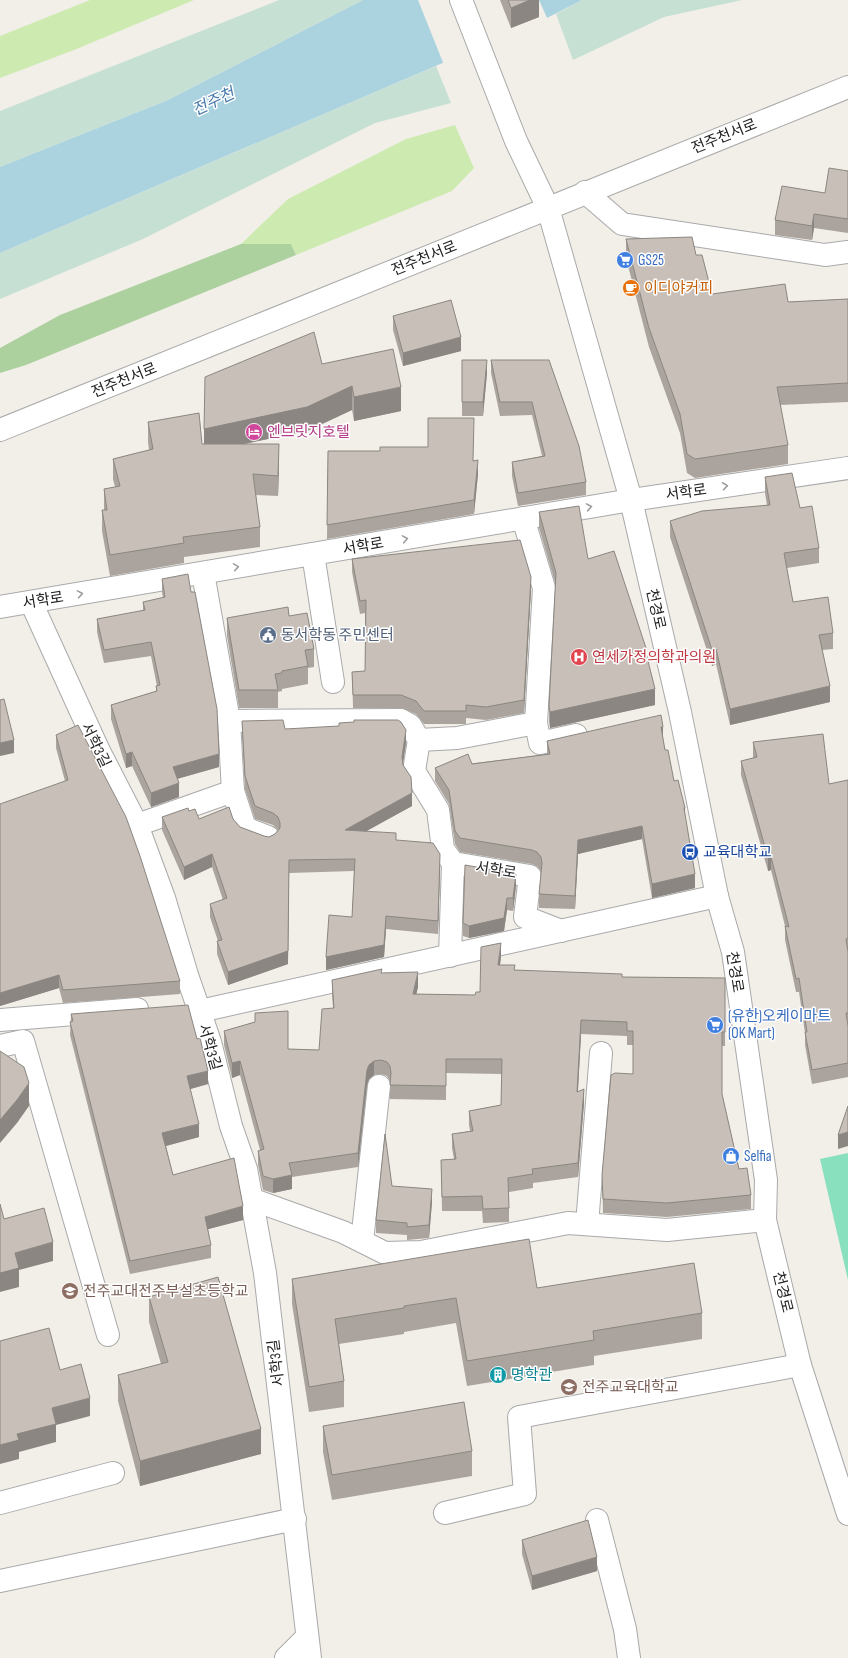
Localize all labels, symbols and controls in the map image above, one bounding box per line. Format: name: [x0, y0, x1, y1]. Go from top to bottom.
water label: 전주천: [190, 83, 240, 120]
street label: 전주천서로: [689, 115, 760, 158]
street label: 전주천서로: [389, 237, 460, 280]
supermarket icon: GS25: [615, 250, 635, 270]
place label: GS25: [638, 251, 664, 270]
cafe icon: 이디야커피: [621, 278, 641, 298]
place label: 이디야커피: [644, 279, 713, 298]
street label: 전주천서로: [89, 359, 160, 402]
hotel icon: 엔브릿지호텔: [244, 422, 264, 442]
place label: 엔브릿지호텔: [267, 423, 350, 442]
street label: 서학로: [664, 480, 708, 505]
one-way arrow: [722, 482, 728, 491]
one-way arrow: [586, 503, 592, 512]
street label: 서학로: [341, 534, 385, 559]
one-way arrow: [402, 535, 408, 543]
one-way arrow: [233, 563, 239, 572]
street label: 천경로: [642, 587, 669, 631]
street label: 서학로: [21, 588, 65, 613]
one-way arrow: [77, 590, 83, 598]
public building icon: 동서학동 주민센터: [258, 625, 278, 645]
place label: 동서학동 주민센터: [281, 626, 394, 645]
hospital icon: 연세가정의학과의원: [569, 647, 589, 667]
place label: 연세가정의학과의원: [592, 648, 716, 667]
street label: 서학3길: [77, 720, 115, 771]
bus stop icon: 교육대학교: [680, 842, 700, 862]
place label: 교육대학교: [703, 843, 772, 862]
street label: 서학로: [474, 858, 518, 883]
street label: 천경로: [722, 950, 747, 994]
place label: (유한)오케이마트 (OK Mart): [728, 1007, 831, 1043]
supermarket icon: (유한)오케이마트 (OK Mart): [705, 1015, 725, 1035]
street label: 서학3길: [194, 1022, 225, 1073]
shop icon: Selfia: [721, 1146, 741, 1166]
place label: Selfia: [744, 1147, 772, 1166]
street label: 천경로: [768, 1270, 797, 1315]
school or university icon: 전주교대전주부설초등학교: [60, 1281, 80, 1301]
place label: 전주교대전주부설초등학교: [83, 1282, 249, 1301]
street label: 서학3길: [264, 1338, 289, 1388]
building icon: 명학관: [488, 1365, 508, 1385]
place label: 명학관: [511, 1366, 553, 1385]
school or university icon: 전주교육대학교: [559, 1377, 579, 1397]
place label: 전주교육대학교: [582, 1378, 679, 1397]

